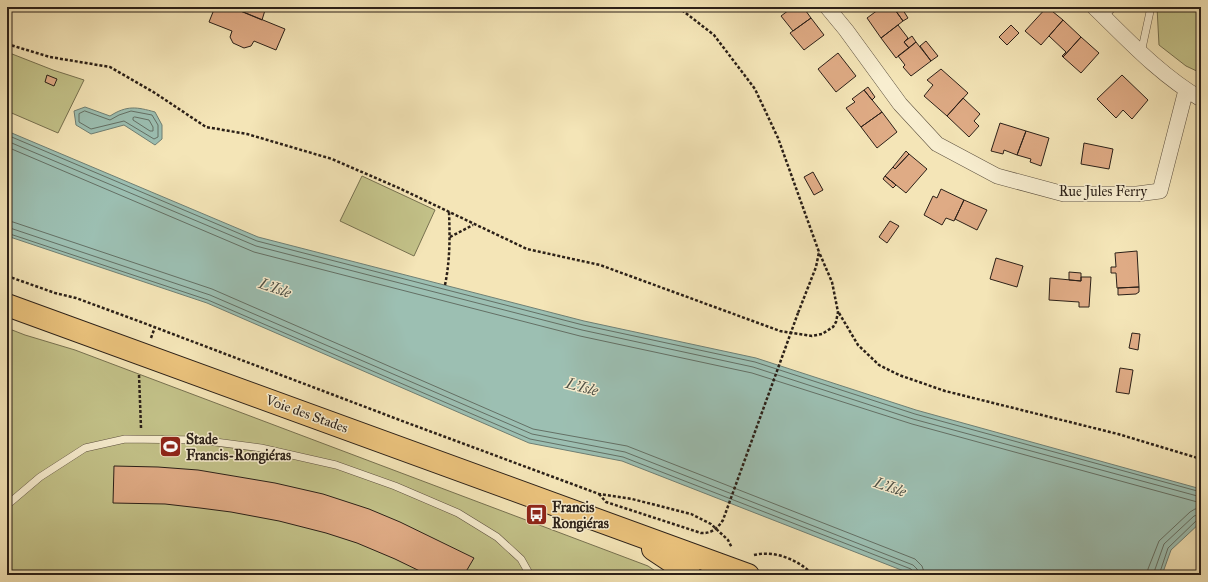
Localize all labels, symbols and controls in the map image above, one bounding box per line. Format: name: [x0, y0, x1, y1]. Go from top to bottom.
street label: Rue Jules Ferry: [1059, 183, 1148, 201]
water label: L'Isle: [256, 274, 294, 302]
water label: L'Isle: [563, 374, 600, 400]
street label: Voie des Stades: [263, 391, 351, 437]
place label: Stade Francis-Rongiéras: [186, 431, 291, 465]
sports icon: Stade Francis-Rongiéras: [157, 434, 183, 460]
water label: L'Isle: [871, 473, 909, 501]
place label: Francis Rongiéras: [552, 499, 609, 533]
bus stop icon: Francis Rongiéras: [524, 502, 550, 528]

